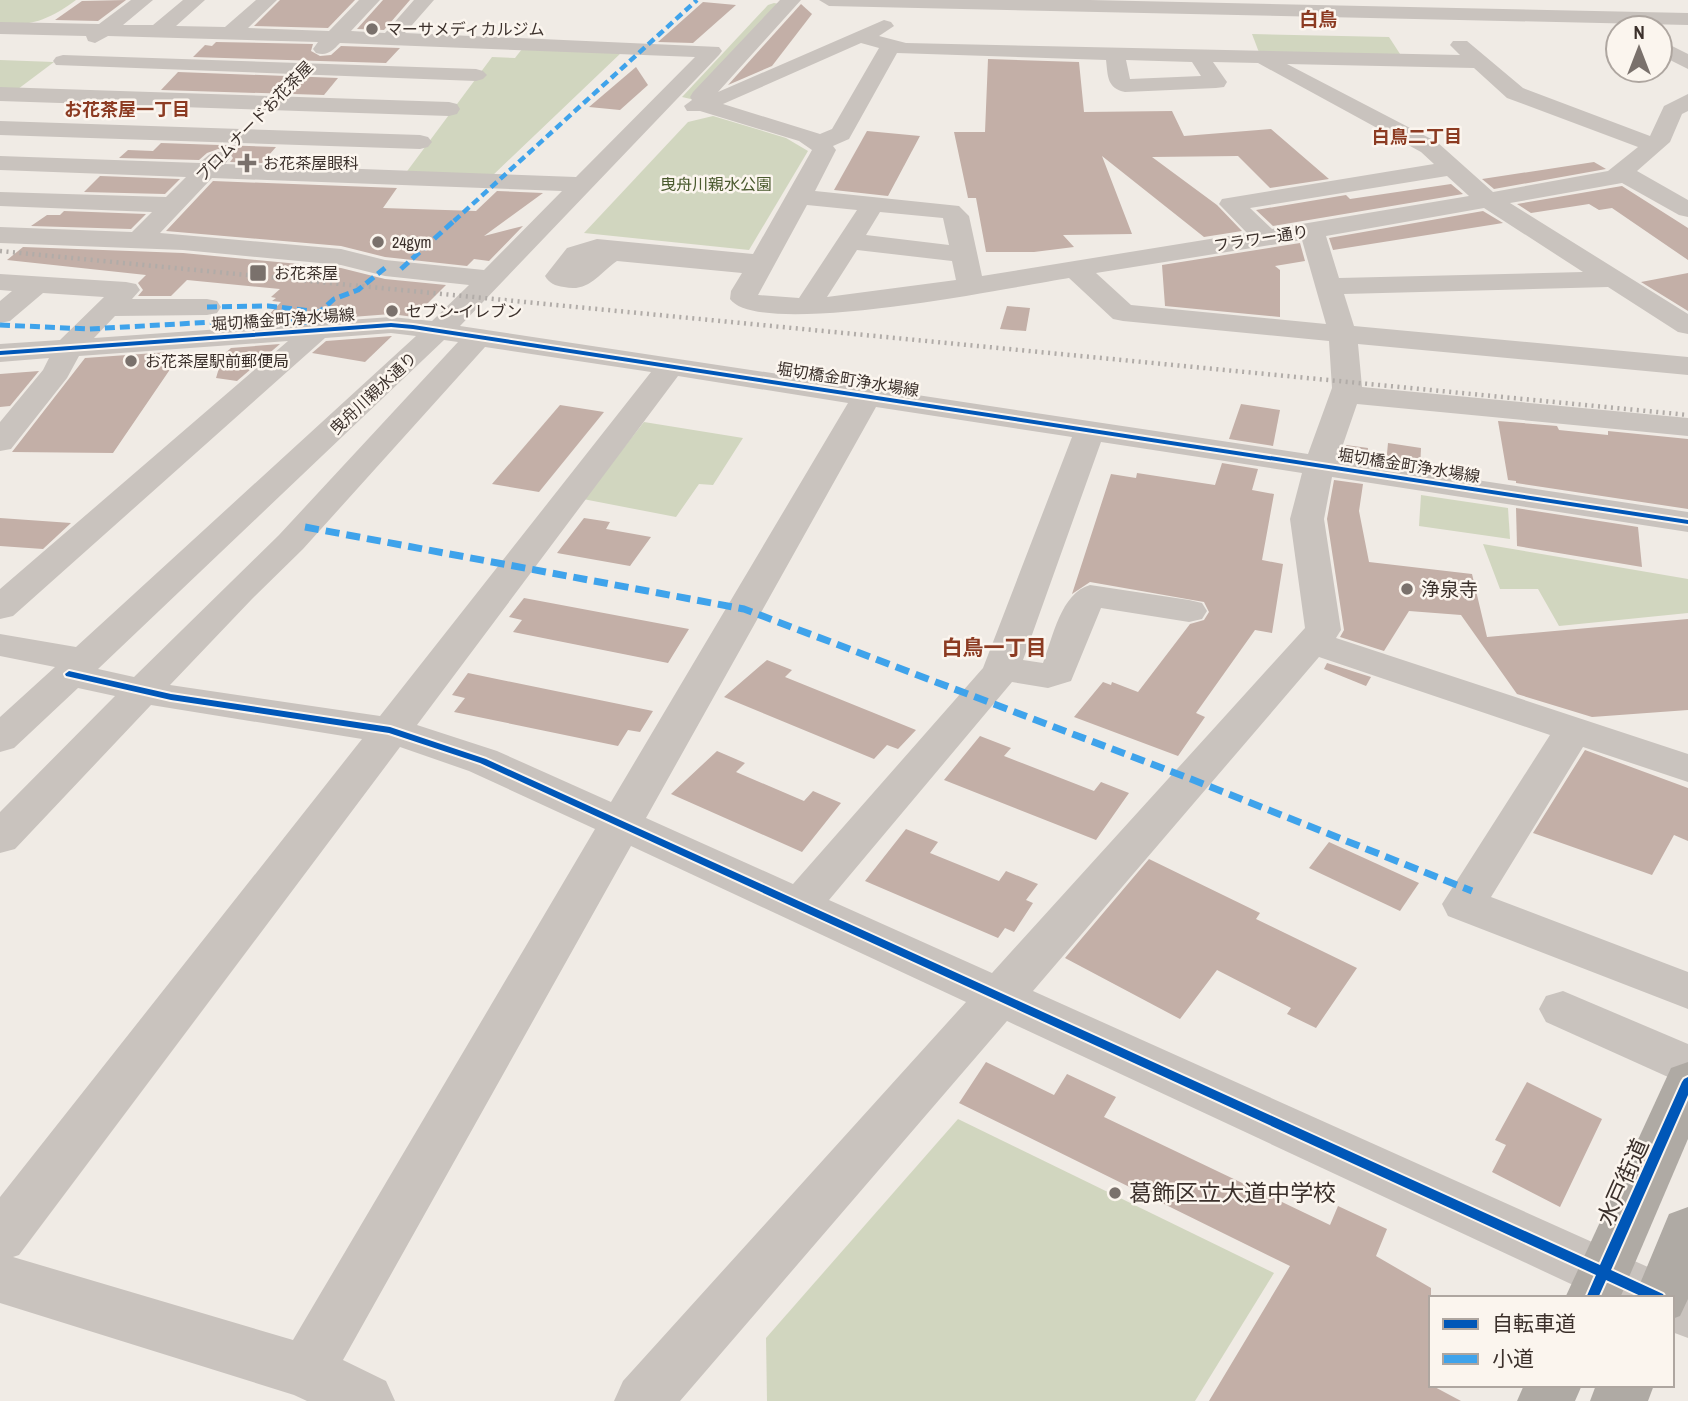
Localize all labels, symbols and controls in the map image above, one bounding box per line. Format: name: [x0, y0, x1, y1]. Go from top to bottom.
district label: 白鳥: [1299, 6, 1337, 32]
north arrow: [1604, 14, 1674, 84]
place label: マーサメディカルジム: [386, 18, 545, 40]
text: N: [1633, 19, 1645, 45]
marker: マーサメディカルジム: [364, 21, 380, 37]
street label: プロムナードお花茶屋: [191, 56, 317, 186]
district label: お花茶屋一丁目: [64, 97, 190, 122]
district label: 白鳥二丁目: [1372, 124, 1462, 149]
place label: お花茶屋眼科: [263, 152, 359, 174]
marker: お花茶屋眼科: [237, 153, 257, 173]
park label: 曳舟川親水公園: [660, 173, 772, 195]
street label: フラワー通り: [1212, 220, 1310, 256]
place label: 24gym: [392, 231, 431, 253]
marker: 24gym: [370, 234, 386, 250]
place label: お花茶屋: [274, 262, 338, 284]
marker: お花茶屋: [248, 263, 268, 283]
place label: セブン-イレブン: [406, 300, 522, 322]
street label: 堀切橋金町浄水場線: [210, 303, 356, 335]
marker: セブン-イレブン: [384, 303, 400, 319]
street label: 曳舟川親水通り: [325, 347, 421, 439]
place label: お花茶屋駅前郵便局: [145, 350, 289, 372]
marker: お花茶屋駅前郵便局: [123, 353, 139, 369]
street label: 堀切橋金町浄水場線: [775, 357, 921, 401]
street label: 堀切橋金町浄水場線: [1336, 443, 1482, 487]
place label: 浄泉寺: [1421, 576, 1478, 602]
marker: 浄泉寺: [1399, 581, 1415, 597]
district label: 白鳥一丁目: [942, 633, 1047, 662]
street label: 水戸街道: [1590, 1133, 1655, 1230]
place label: 葛飾区立大道中学校: [1129, 1177, 1336, 1208]
marker: 葛飾区立大道中学校: [1107, 1185, 1123, 1201]
legend: [1429, 1296, 1674, 1387]
text: 自転車道: [1492, 1309, 1576, 1338]
text: 小道: [1492, 1344, 1534, 1373]

